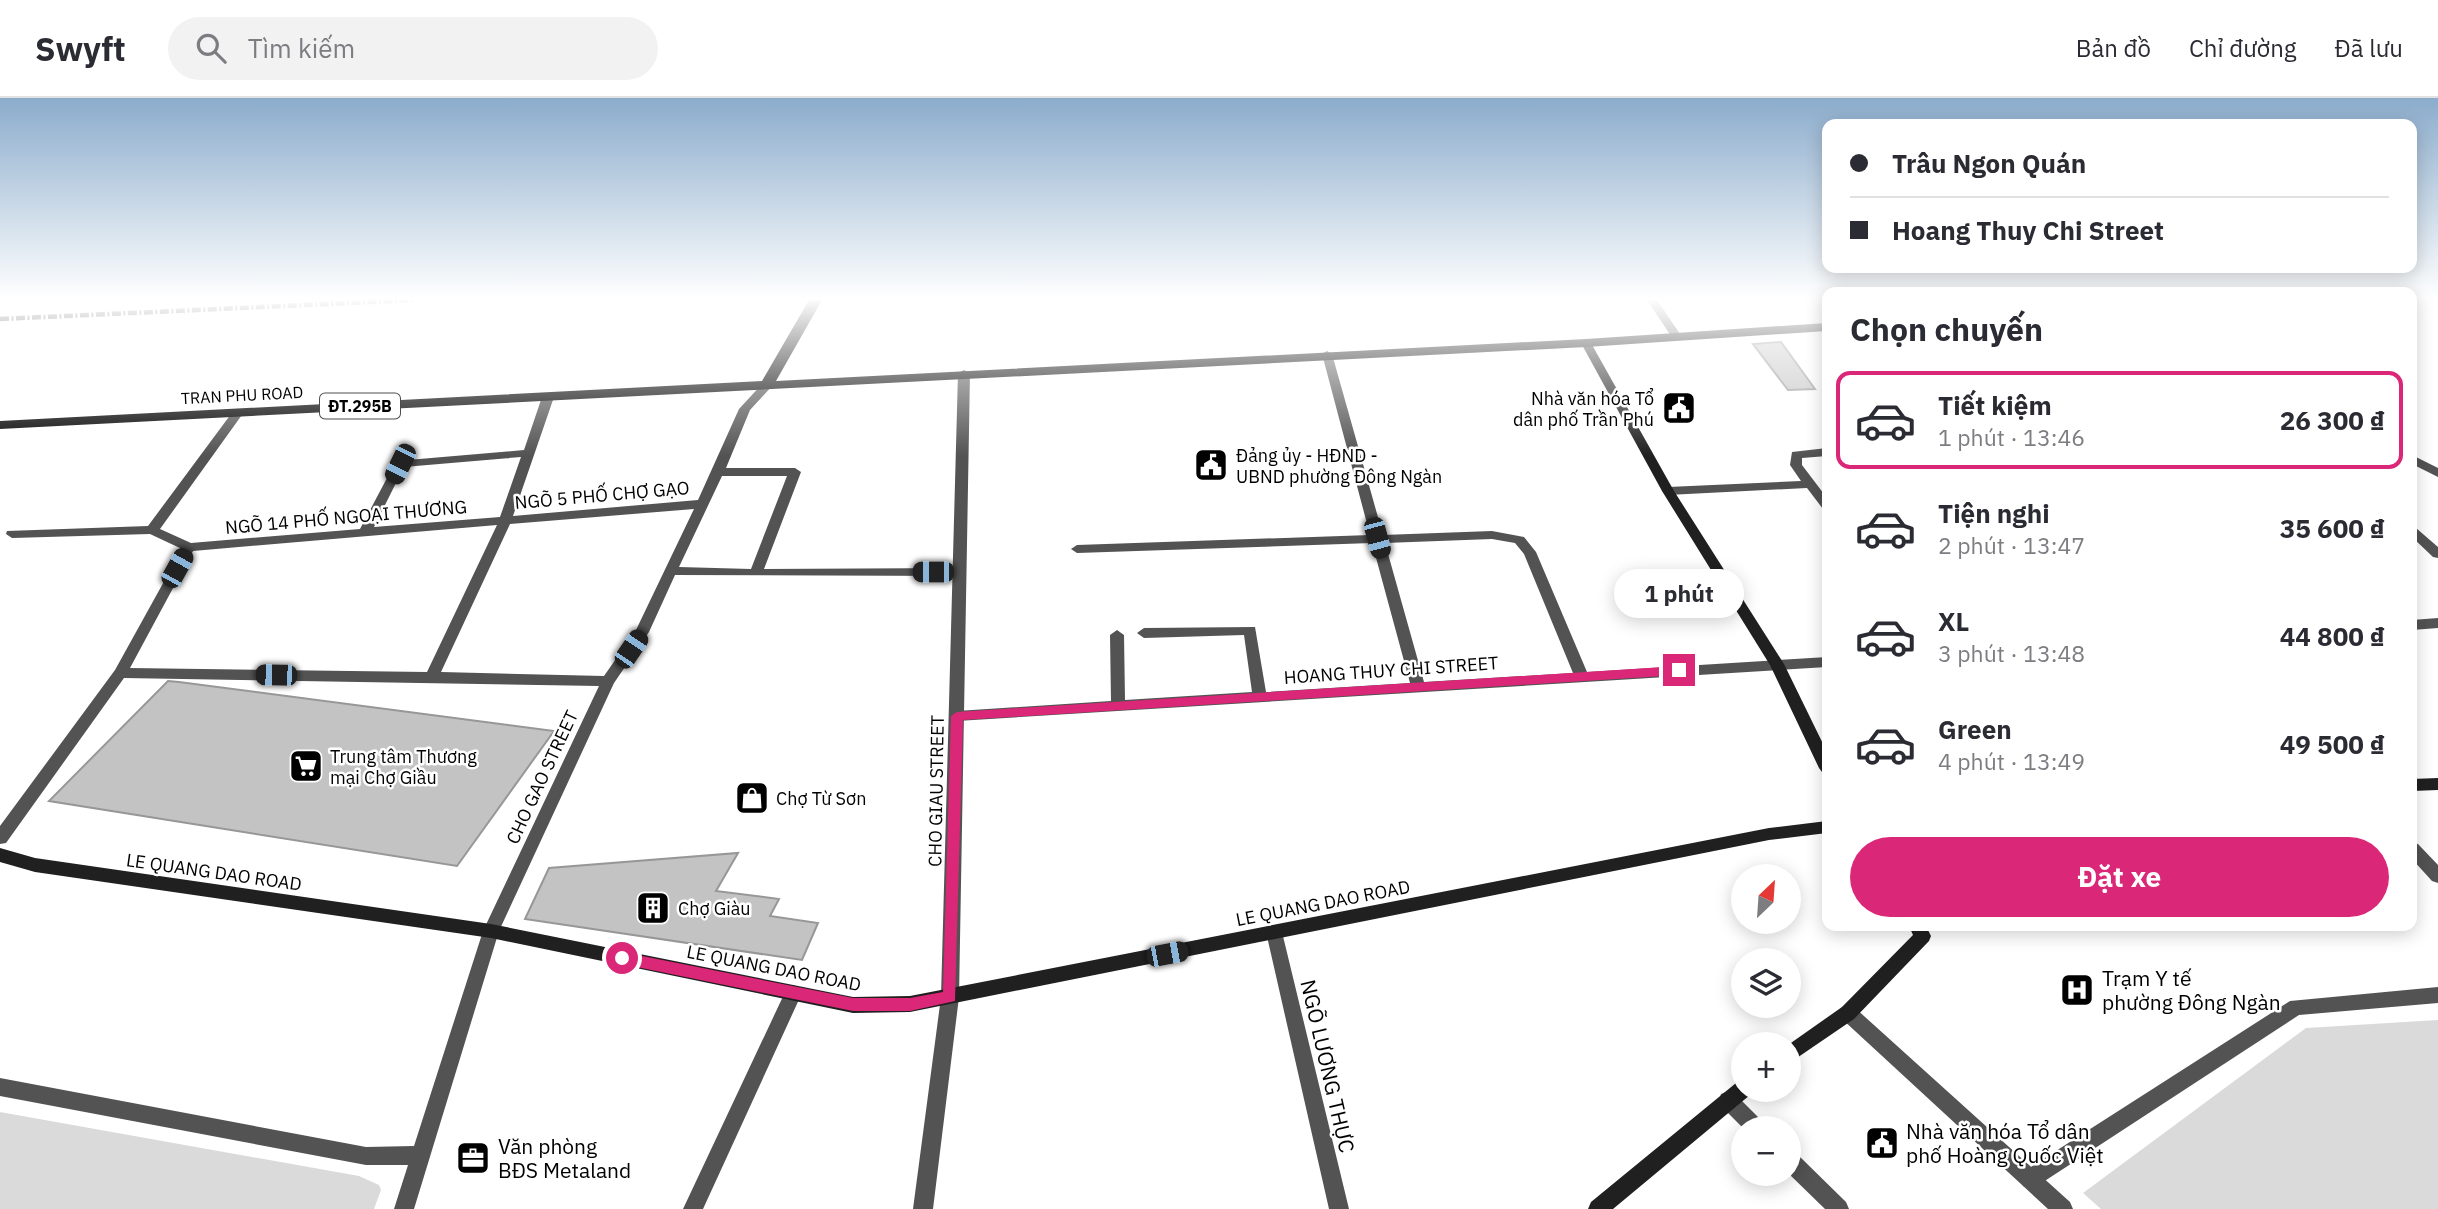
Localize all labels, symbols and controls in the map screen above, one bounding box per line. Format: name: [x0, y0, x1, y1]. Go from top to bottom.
search box: [168, 17, 658, 80]
text: Swyft: [35, 27, 126, 70]
icon: search: [192, 29, 230, 67]
text: Tìm kiếm: [248, 31, 355, 65]
text: Bản đồ: [2076, 32, 2151, 64]
text: Chỉ đường: [2189, 32, 2297, 64]
text: Đã lưu: [2335, 32, 2403, 64]
text: Trâu Ngon Quán: [1892, 146, 2086, 180]
text: Hoang Thuy Chi Street: [1892, 213, 2164, 247]
text: Chọn chuyến: [1850, 308, 2043, 350]
street label: TRAN PHU ROAD: [180, 382, 304, 408]
place label: Nhà văn hóa Tổ dân phố Trần Phú: [1513, 387, 1654, 431]
text: Tiết kiệm: [1938, 388, 2052, 422]
public building icon: Nhà văn hóa Tổ dân phố Trần Phú: [1660, 389, 1698, 427]
icon: car: [1854, 389, 1917, 452]
road number: ĐT.295B: [320, 394, 400, 418]
text: 26 300 ₫: [2280, 403, 2385, 437]
text: 1 phút · 13:46: [1938, 422, 2085, 452]
car: [382, 441, 419, 487]
place label: Đảng ủy - HĐND - UBND phường Đông Ngàn: [1236, 444, 1442, 488]
public building icon: Đảng ủy - HĐND - UBND phường Đông Ngàn: [1192, 446, 1230, 484]
street label: NGÕ 5 PHỐ CHỢ GẠO: [513, 473, 690, 514]
street label: NGÕ 14 PHỐ NGOẠI THƯƠNG: [224, 492, 468, 539]
text: Tiện nghi: [1938, 496, 2050, 530]
icon: car: [1854, 497, 1917, 560]
text: 35 600 ₫: [2280, 511, 2385, 545]
car: [1362, 515, 1393, 561]
text: 2 phút · 13:47: [1938, 530, 2085, 560]
car: [158, 545, 197, 591]
car: [913, 562, 955, 583]
callout: 1 phút: [1614, 568, 1744, 618]
text: 1 phút: [1644, 578, 1714, 608]
text: XL: [1938, 604, 1969, 638]
icon: car: [1854, 605, 1917, 668]
text: 44 800 ₫: [2280, 619, 2385, 653]
car: [611, 626, 652, 672]
text: 3 phút · 13:48: [1938, 638, 2085, 668]
street label: HOANG THUY CHI STREET: [1283, 651, 1499, 689]
route end: [1663, 654, 1695, 686]
car: [255, 664, 298, 686]
street label: CHO GAO STREET: [501, 706, 583, 848]
text: Green: [1938, 712, 2012, 746]
icon: car: [1854, 713, 1917, 776]
street label: CHO GIAU STREET: [923, 715, 949, 867]
text: 49 500 ₫: [2280, 727, 2385, 761]
place label: Trung tâm Thương mại Chợ Giầu: [330, 745, 477, 789]
text: 4 phút · 13:49: [1938, 746, 2085, 776]
supermarket icon: Trung tâm Thương mại Chợ Giầu: [287, 747, 325, 785]
shop icon: Chợ Từ Sơn: [733, 779, 771, 817]
place label: Chợ Từ Sơn: [776, 787, 866, 810]
button: Đặt xe: [1850, 837, 2389, 917]
street label: LE QUANG DAO ROAD: [125, 848, 303, 896]
north arrow: [1731, 864, 1801, 934]
map controls: [1731, 864, 1801, 1186]
street label: LE QUANG DAO ROAD: [1234, 875, 1412, 931]
building icon: Chợ Giàu: [634, 889, 672, 927]
place label: Chợ Giàu: [678, 897, 751, 920]
street label: LE QUANG DAO ROAD: [685, 940, 863, 996]
car: [1145, 940, 1190, 968]
route start: [606, 942, 638, 974]
button: layers: [1731, 948, 1801, 1018]
place label: Trạm Y tế phường Đông Ngàn: [2102, 964, 2281, 1016]
hospital icon: Trạm Y tế phường Đông Ngàn: [2058, 971, 2096, 1009]
street label: NGÕ LƯƠNG THỰC: [1294, 977, 1362, 1155]
button: +: [1731, 1032, 1801, 1102]
button: −: [1731, 1116, 1801, 1186]
place label: Nhà văn hóa Tổ dân phố Hoàng Quốc Việt: [1906, 1117, 2104, 1169]
public building icon: Nhà văn hóa Tổ dân phố Hoàng Quốc Việt: [1863, 1124, 1901, 1162]
place label: Văn phòng BĐS Metaland: [498, 1132, 631, 1184]
office icon: Văn phòng BĐS Metaland: [454, 1139, 492, 1177]

